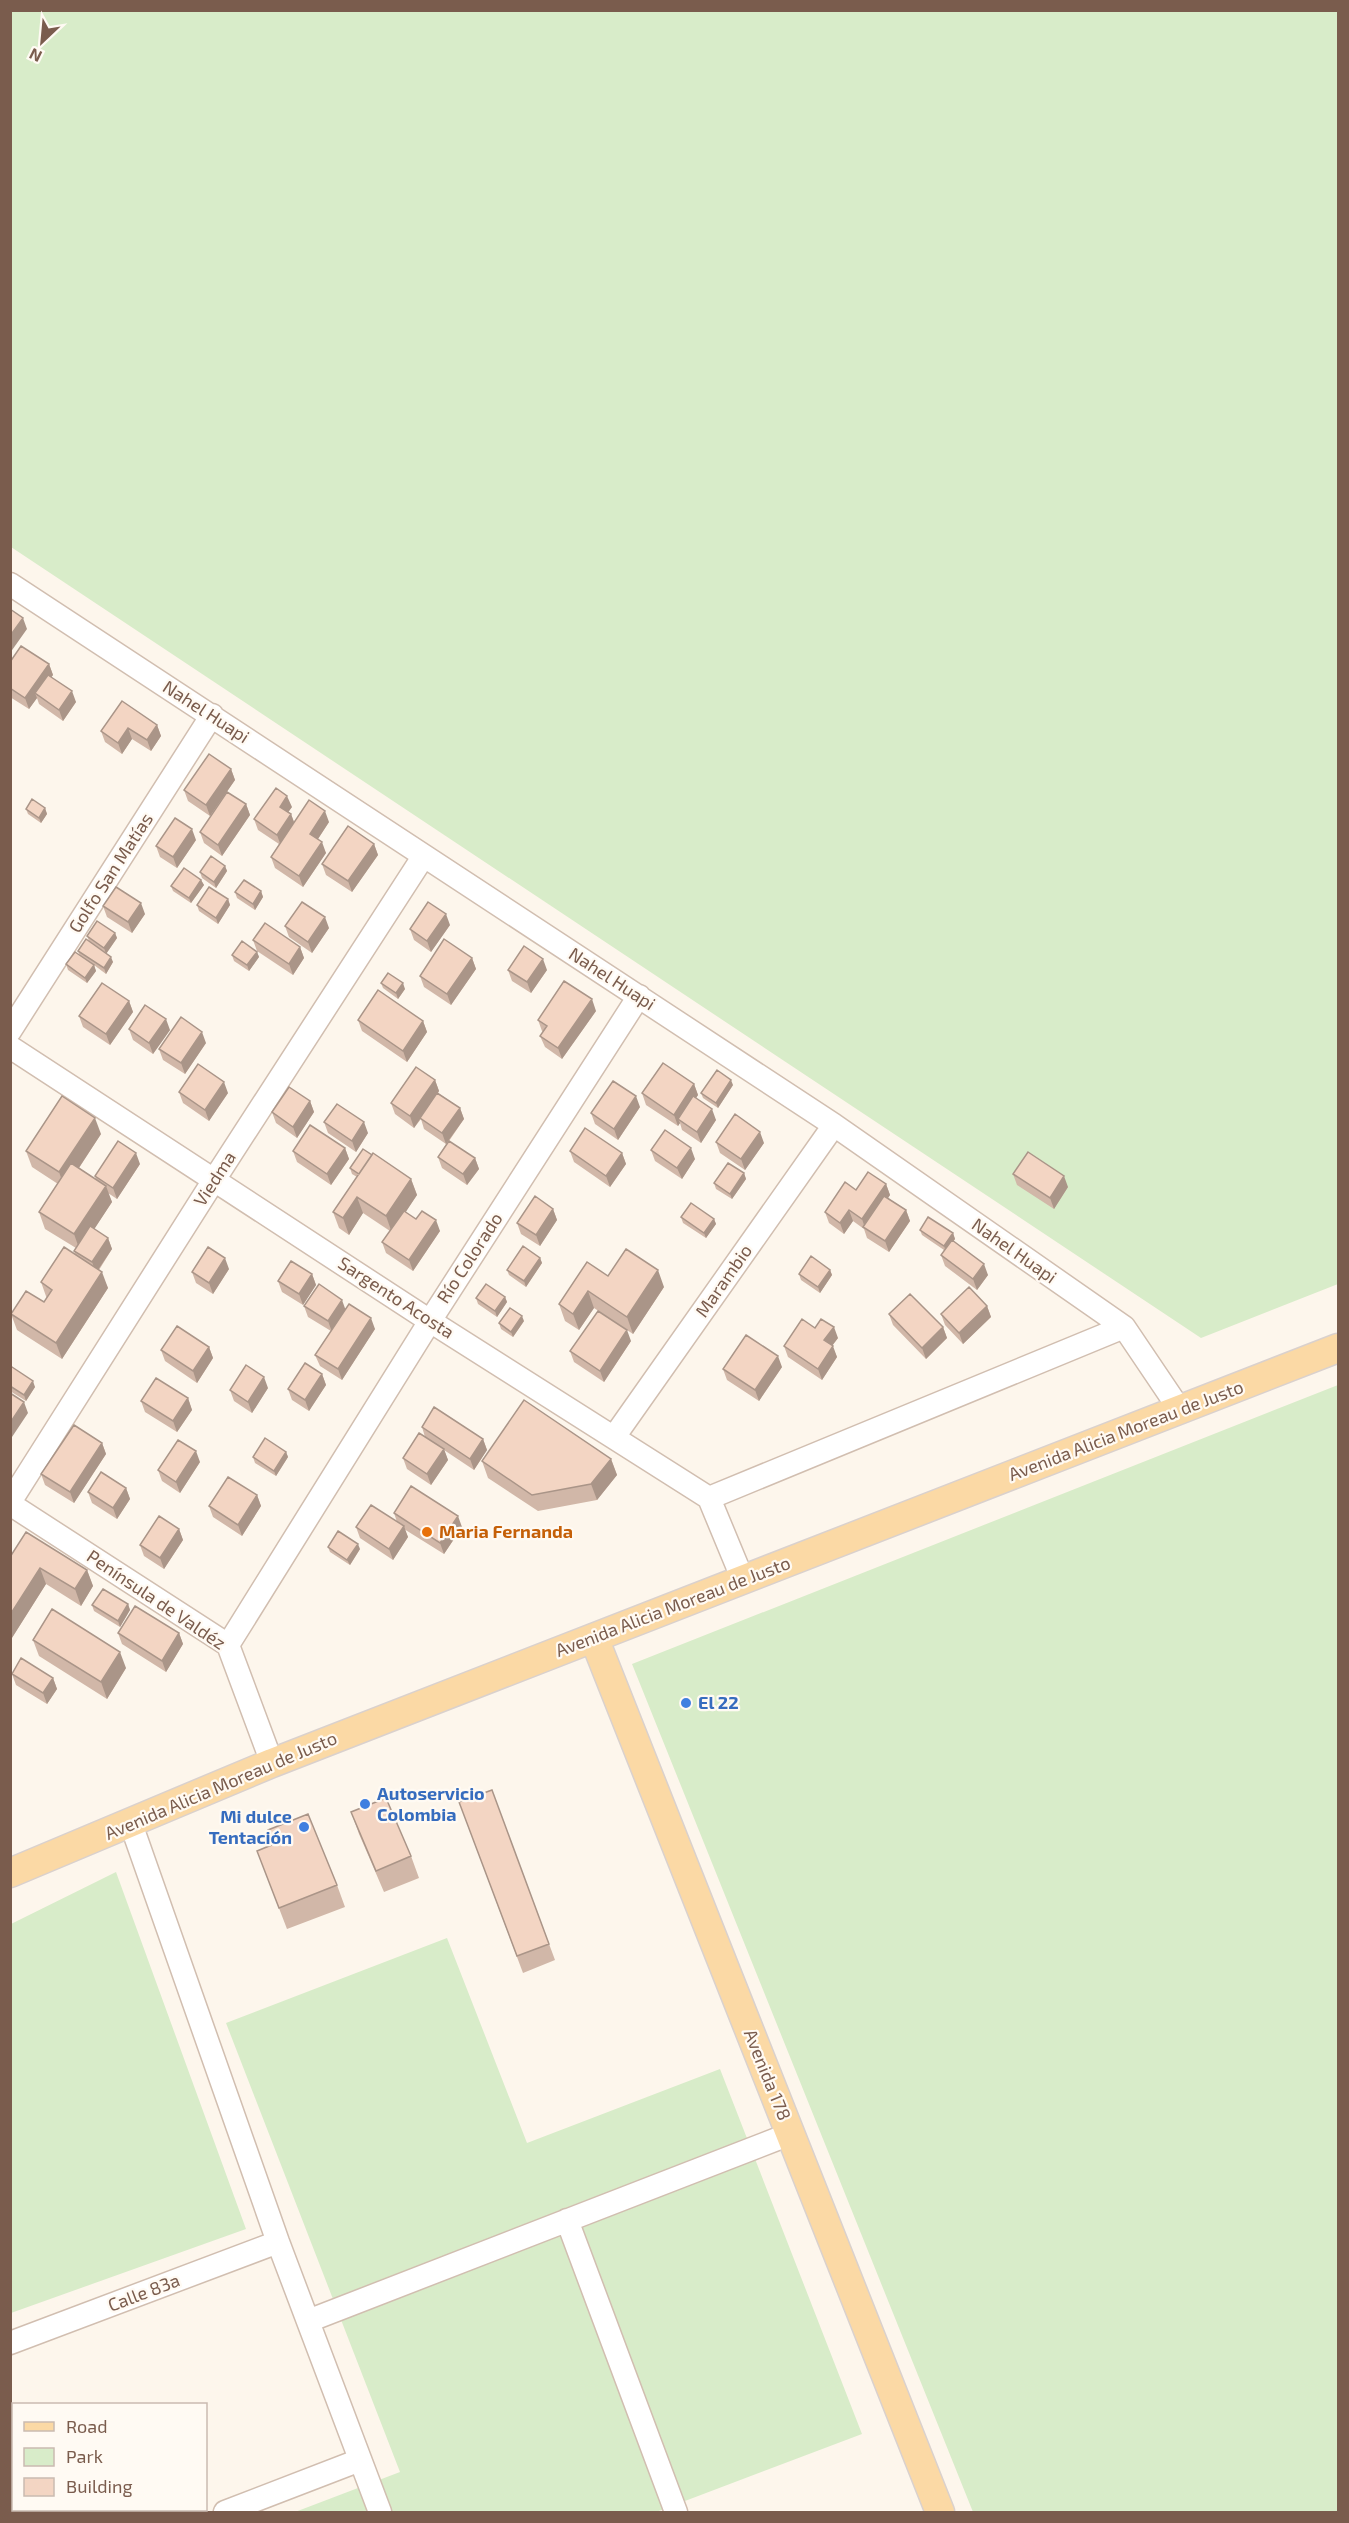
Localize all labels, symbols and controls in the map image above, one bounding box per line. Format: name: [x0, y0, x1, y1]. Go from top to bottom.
north arrow: [12, 12, 72, 72]
text: N: [26, 45, 45, 67]
street label: Nahel Huapi: [159, 675, 254, 747]
street label: Golfo San Matías: [63, 808, 157, 936]
street label: Nahel Huapi: [565, 942, 660, 1014]
street label: Viedma: [188, 1147, 240, 1210]
street label: Río Colorado: [432, 1208, 507, 1307]
street label: Nahel Huapi: [968, 1213, 1061, 1287]
street label: Marambio: [690, 1240, 756, 1321]
street label: Sargento Acosta: [334, 1251, 459, 1343]
street label: Avenida Alicia Moreau de Justo: [1005, 1375, 1246, 1485]
place label: Maria Fernanda: [439, 1520, 573, 1542]
marker: Maria Fernanda: [420, 1525, 434, 1539]
street label: Península de Valdéz: [83, 1545, 230, 1654]
street label: Avenida Alicia Moreau de Justo: [552, 1551, 793, 1661]
place label: El 22: [698, 1691, 739, 1713]
marker: El 22: [679, 1696, 693, 1710]
street label: Avenida Alicia Moreau de Justo: [101, 1726, 340, 1844]
place label: Autoservicio Colombia: [377, 1782, 485, 1825]
marker: Autoservicio Colombia: [358, 1797, 372, 1811]
place label: Mi dulce Tentación: [209, 1805, 292, 1848]
marker: Mi dulce Tentación: [297, 1820, 311, 1834]
street label: Avenida 178: [740, 2026, 796, 2123]
street label: Calle 83a: [105, 2268, 183, 2316]
legend: [12, 2403, 207, 2511]
text: Road: [66, 2415, 107, 2437]
text: Park: [66, 2445, 103, 2467]
text: Building: [66, 2475, 133, 2497]

